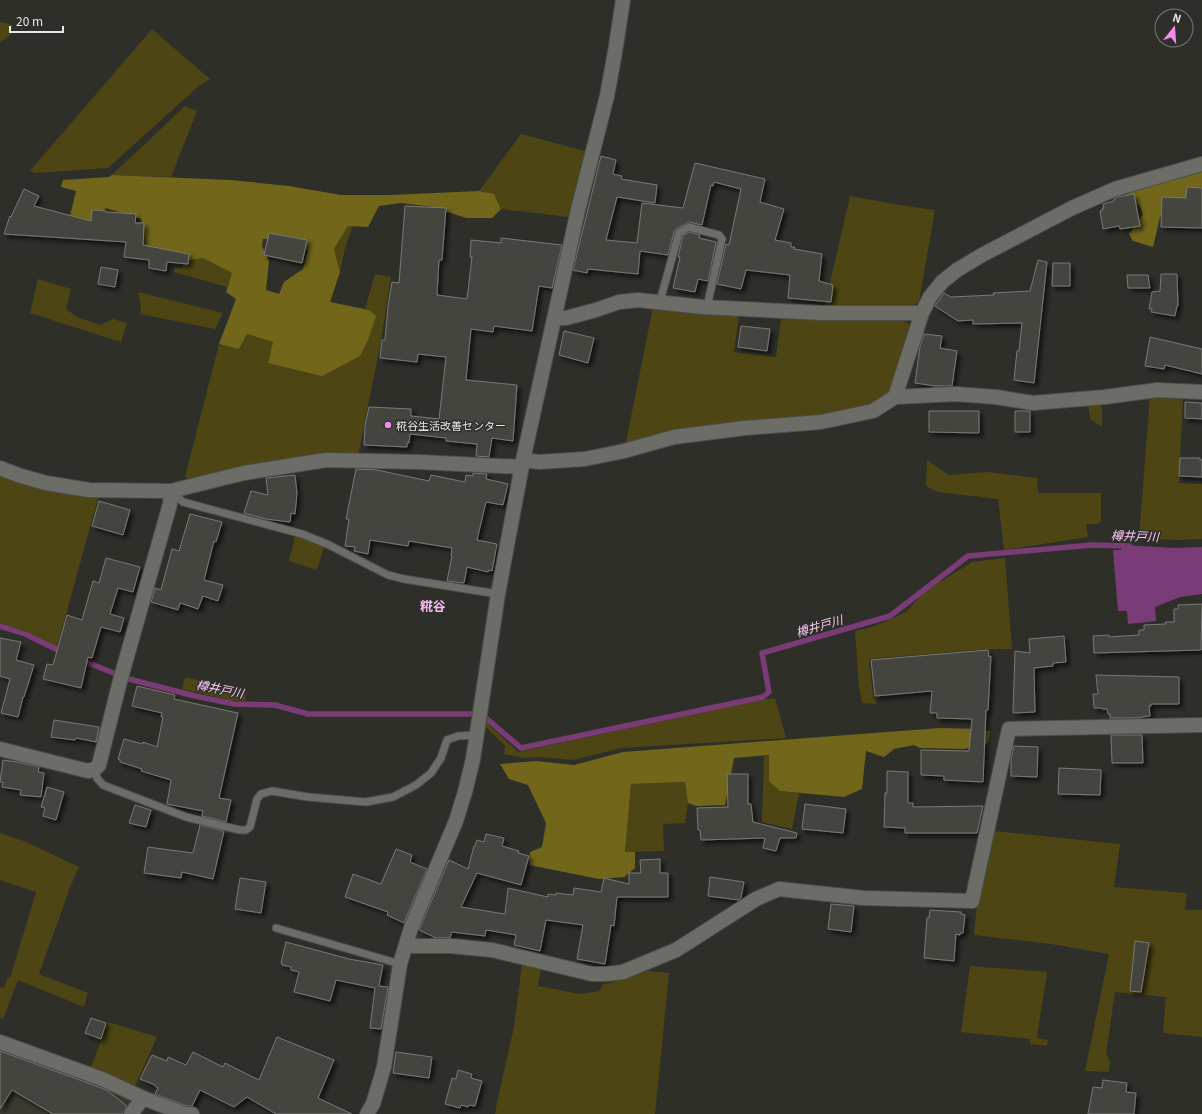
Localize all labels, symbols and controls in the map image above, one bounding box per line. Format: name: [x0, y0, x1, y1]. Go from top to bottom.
scale bar: [10, 8, 63, 34]
north arrow: [1154, 8, 1194, 48]
text: N: [1171, 9, 1183, 26]
text: 20 m: [16, 12, 43, 29]
place label: 糀谷生活改善センター: [396, 417, 506, 433]
marker: 糀谷生活改善センター: [383, 420, 393, 430]
water label: 樽井戸川: [1111, 526, 1161, 544]
district label: 糀谷: [420, 596, 446, 615]
water label: 樽井戸川: [794, 610, 846, 640]
water label: 樽井戸川: [195, 675, 247, 701]

